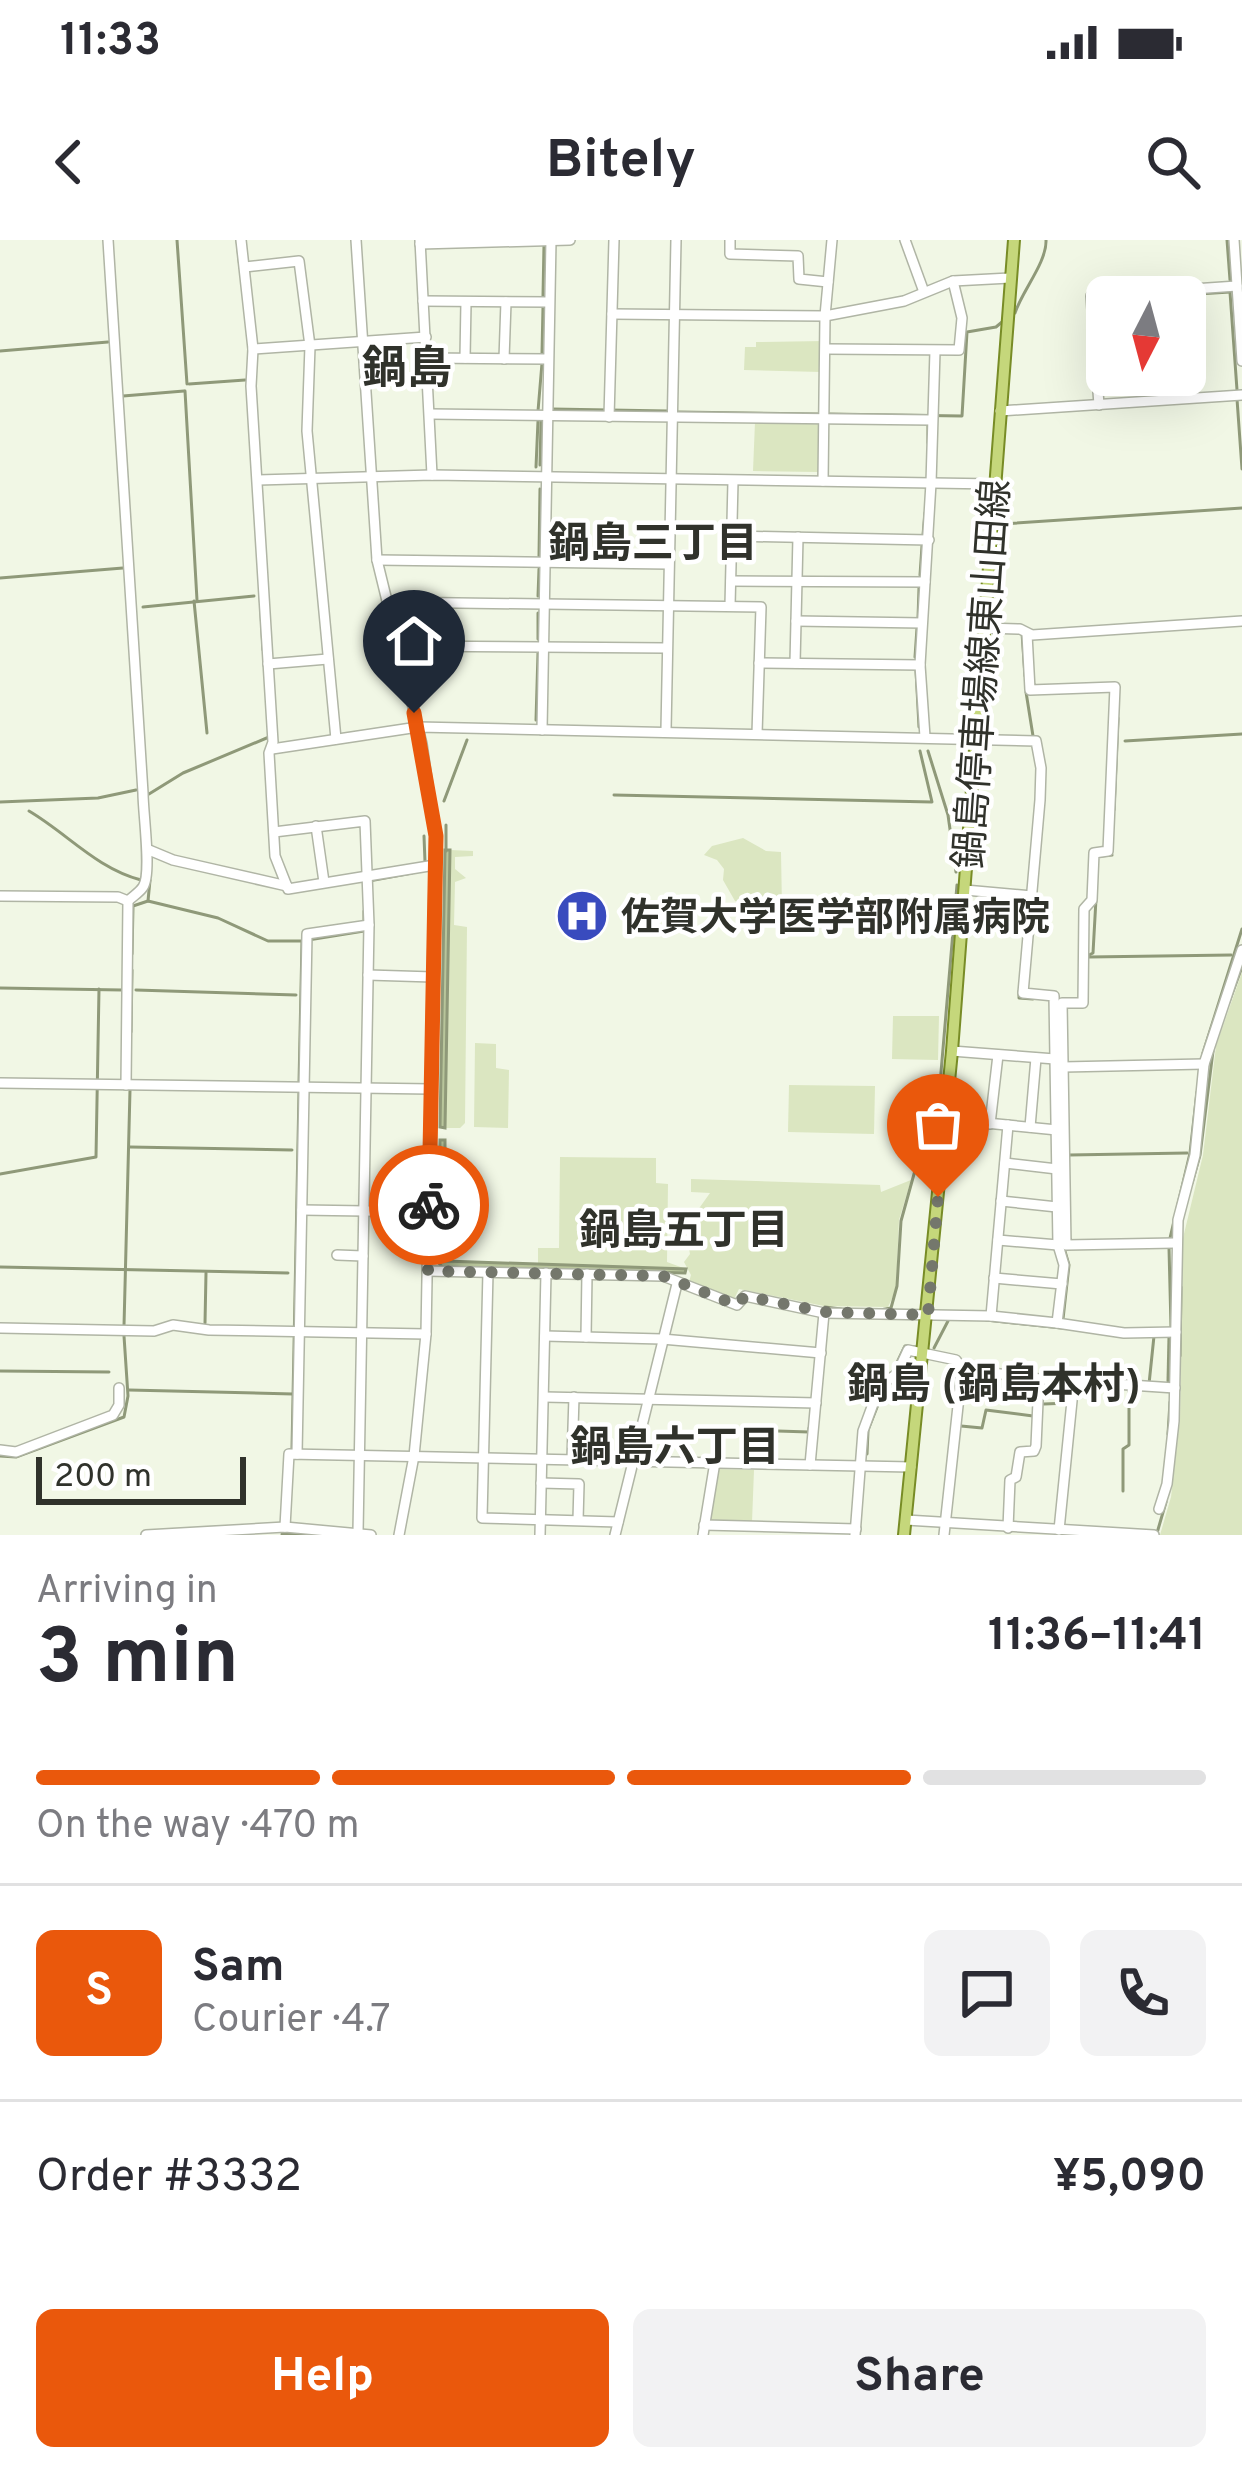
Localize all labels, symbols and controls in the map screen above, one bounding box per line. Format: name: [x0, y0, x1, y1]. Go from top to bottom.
text: 11:33: [60, 14, 161, 71]
text: Bitely: [546, 128, 696, 197]
icon: back: [36, 129, 102, 195]
icon: search: [1140, 129, 1206, 195]
north arrow: [1086, 276, 1206, 396]
map controls: [1086, 276, 1206, 396]
district label: 鍋島: [362, 343, 452, 400]
street label: 鍋島停車場線東山田線: [947, 478, 1024, 871]
district label: 鍋島三丁目: [548, 520, 758, 573]
pin: [363, 590, 465, 713]
icon: home: [381, 608, 447, 674]
hospital icon: 佐賀大学医学部附属病院: [554, 888, 610, 944]
place label: 佐賀大学医学部附属病院: [621, 896, 1050, 945]
pin: [887, 1074, 989, 1197]
icon: bag: [905, 1092, 971, 1158]
courier: [369, 1145, 489, 1265]
icon: bike: [396, 1172, 462, 1238]
district label: 鍋島五丁目: [579, 1207, 789, 1260]
district label: 鍋島 (鍋島本村): [847, 1361, 1141, 1414]
district label: 鍋島六丁目: [570, 1424, 780, 1477]
scale bar: [36, 1451, 246, 1504]
text: 200 m: [54, 1457, 152, 1499]
text: Arriving in: [36, 1568, 218, 1617]
text: 11:36–11:41: [988, 1609, 1206, 1666]
text: 3 min: [36, 1612, 239, 1711]
text: On the way · 470 m: [36, 1803, 360, 1852]
button: chat: [924, 1930, 1050, 2056]
button: phone: [1080, 1930, 1206, 2056]
text: Sam: [192, 1940, 284, 1997]
text: S: [85, 1964, 113, 2021]
text: Courier · 4.7: [192, 1997, 391, 2046]
text: Order #3332: [36, 2150, 302, 2207]
text: ¥5,090: [1053, 2150, 1206, 2207]
button: Help: [36, 2309, 609, 2447]
button: Share: [633, 2309, 1206, 2447]

